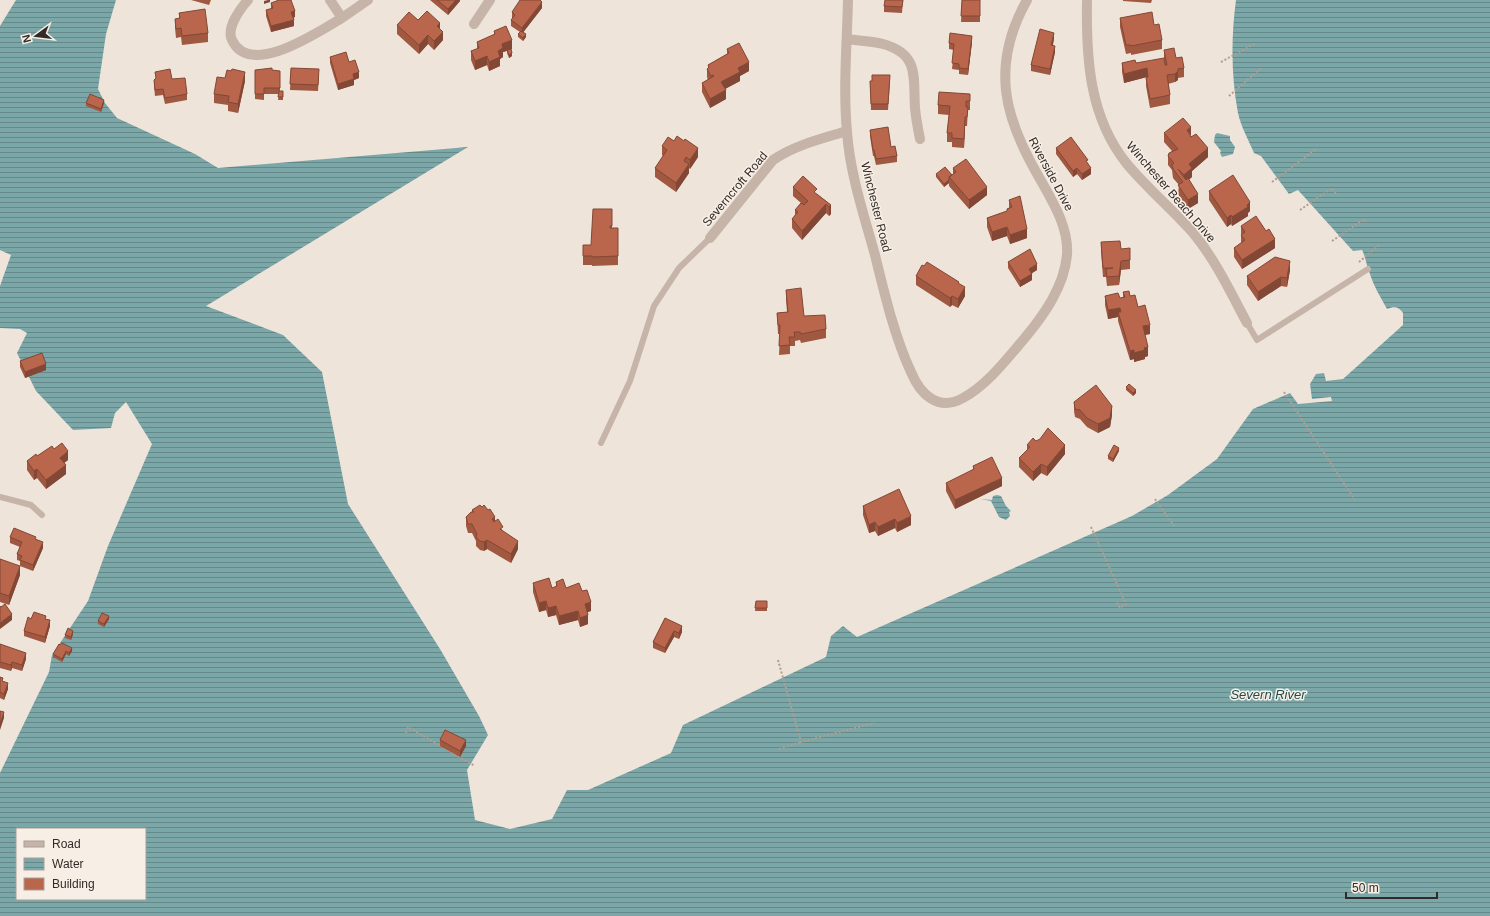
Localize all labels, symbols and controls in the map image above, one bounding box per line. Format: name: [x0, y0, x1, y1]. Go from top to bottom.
north arrow: [16, 16, 56, 56]
text: N: [20, 33, 33, 44]
street label: Riverside Drive: [1026, 135, 1076, 213]
street label: Winchester Beach Drive: [1123, 139, 1219, 245]
street label: Severncroft Road: [700, 149, 770, 229]
street label: Winchester Road: [858, 161, 894, 253]
water label: Severn River: [1230, 687, 1306, 702]
legend: [16, 828, 146, 900]
text: Road: [52, 837, 81, 851]
text: Water: [52, 857, 84, 871]
scale bar: [1346, 874, 1437, 900]
text: Building: [52, 877, 95, 891]
text: 50 m: [1352, 881, 1379, 895]

